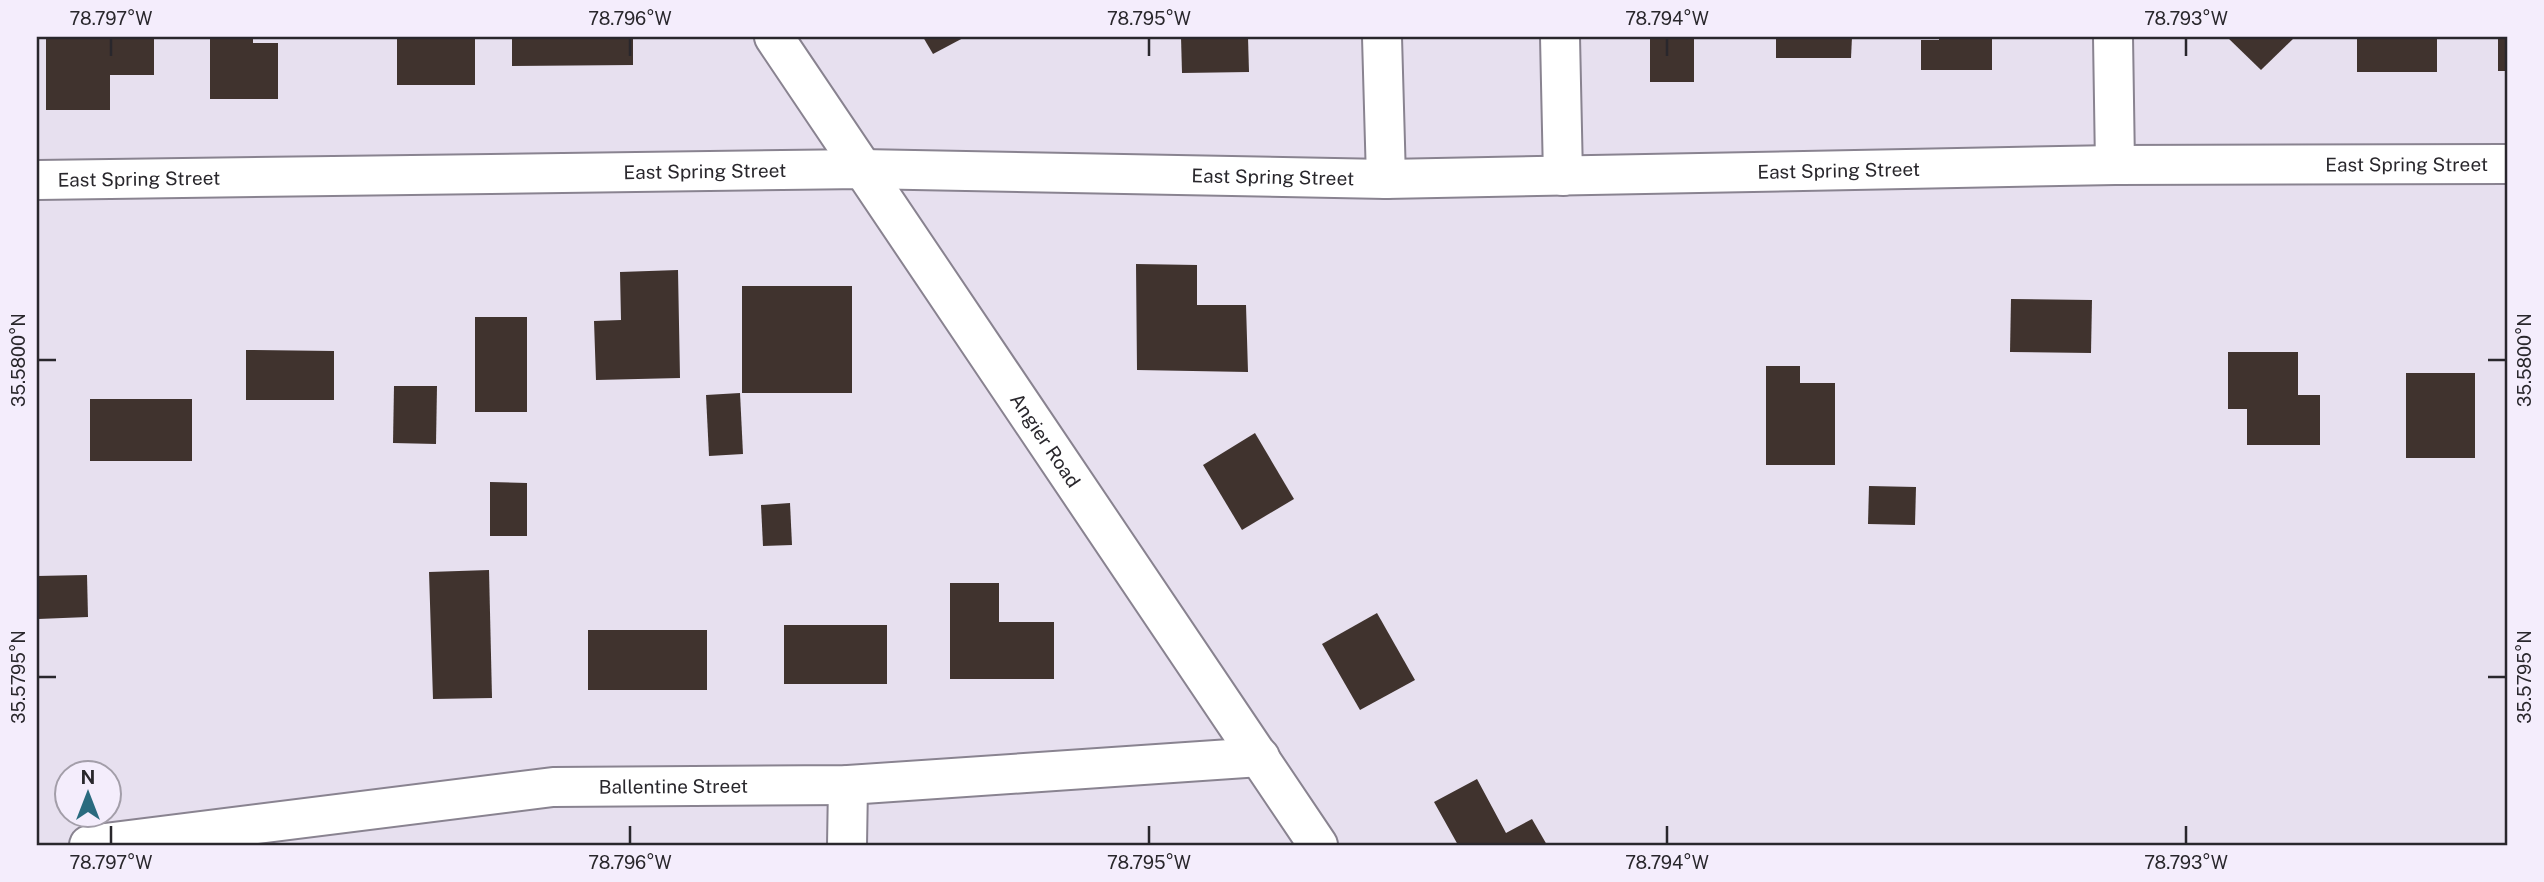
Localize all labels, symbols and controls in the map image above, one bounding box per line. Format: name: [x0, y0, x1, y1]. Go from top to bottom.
text: 78.797°W: [70, 8, 152, 29]
text: 78.796°W: [588, 8, 672, 29]
text: 78.795°W: [1107, 8, 1191, 29]
text: 78.794°W: [1625, 8, 1709, 29]
text: 78.793°W: [2144, 8, 2228, 29]
street label: East Spring Street: [2325, 153, 2488, 175]
street label: East Spring Street: [1757, 158, 1920, 183]
street label: East Spring Street: [623, 159, 786, 183]
street label: East Spring Street: [1191, 164, 1354, 189]
street label: East Spring Street: [57, 167, 221, 191]
text: 35.5800°N: [8, 313, 29, 407]
text: 35.5800°N: [2514, 313, 2535, 407]
street label: Angier Road: [1006, 389, 1085, 491]
text: 35.5795°N: [8, 630, 29, 724]
text: 35.5795°N: [2514, 630, 2535, 724]
north arrow: [52, 760, 122, 830]
text: N: [81, 766, 95, 788]
street label: Ballentine Street: [599, 775, 748, 798]
text: 78.797°W: [70, 852, 152, 873]
text: 78.796°W: [588, 852, 672, 873]
text: 78.795°W: [1107, 852, 1191, 873]
text: 78.794°W: [1625, 852, 1709, 873]
text: 78.793°W: [2144, 852, 2228, 873]

